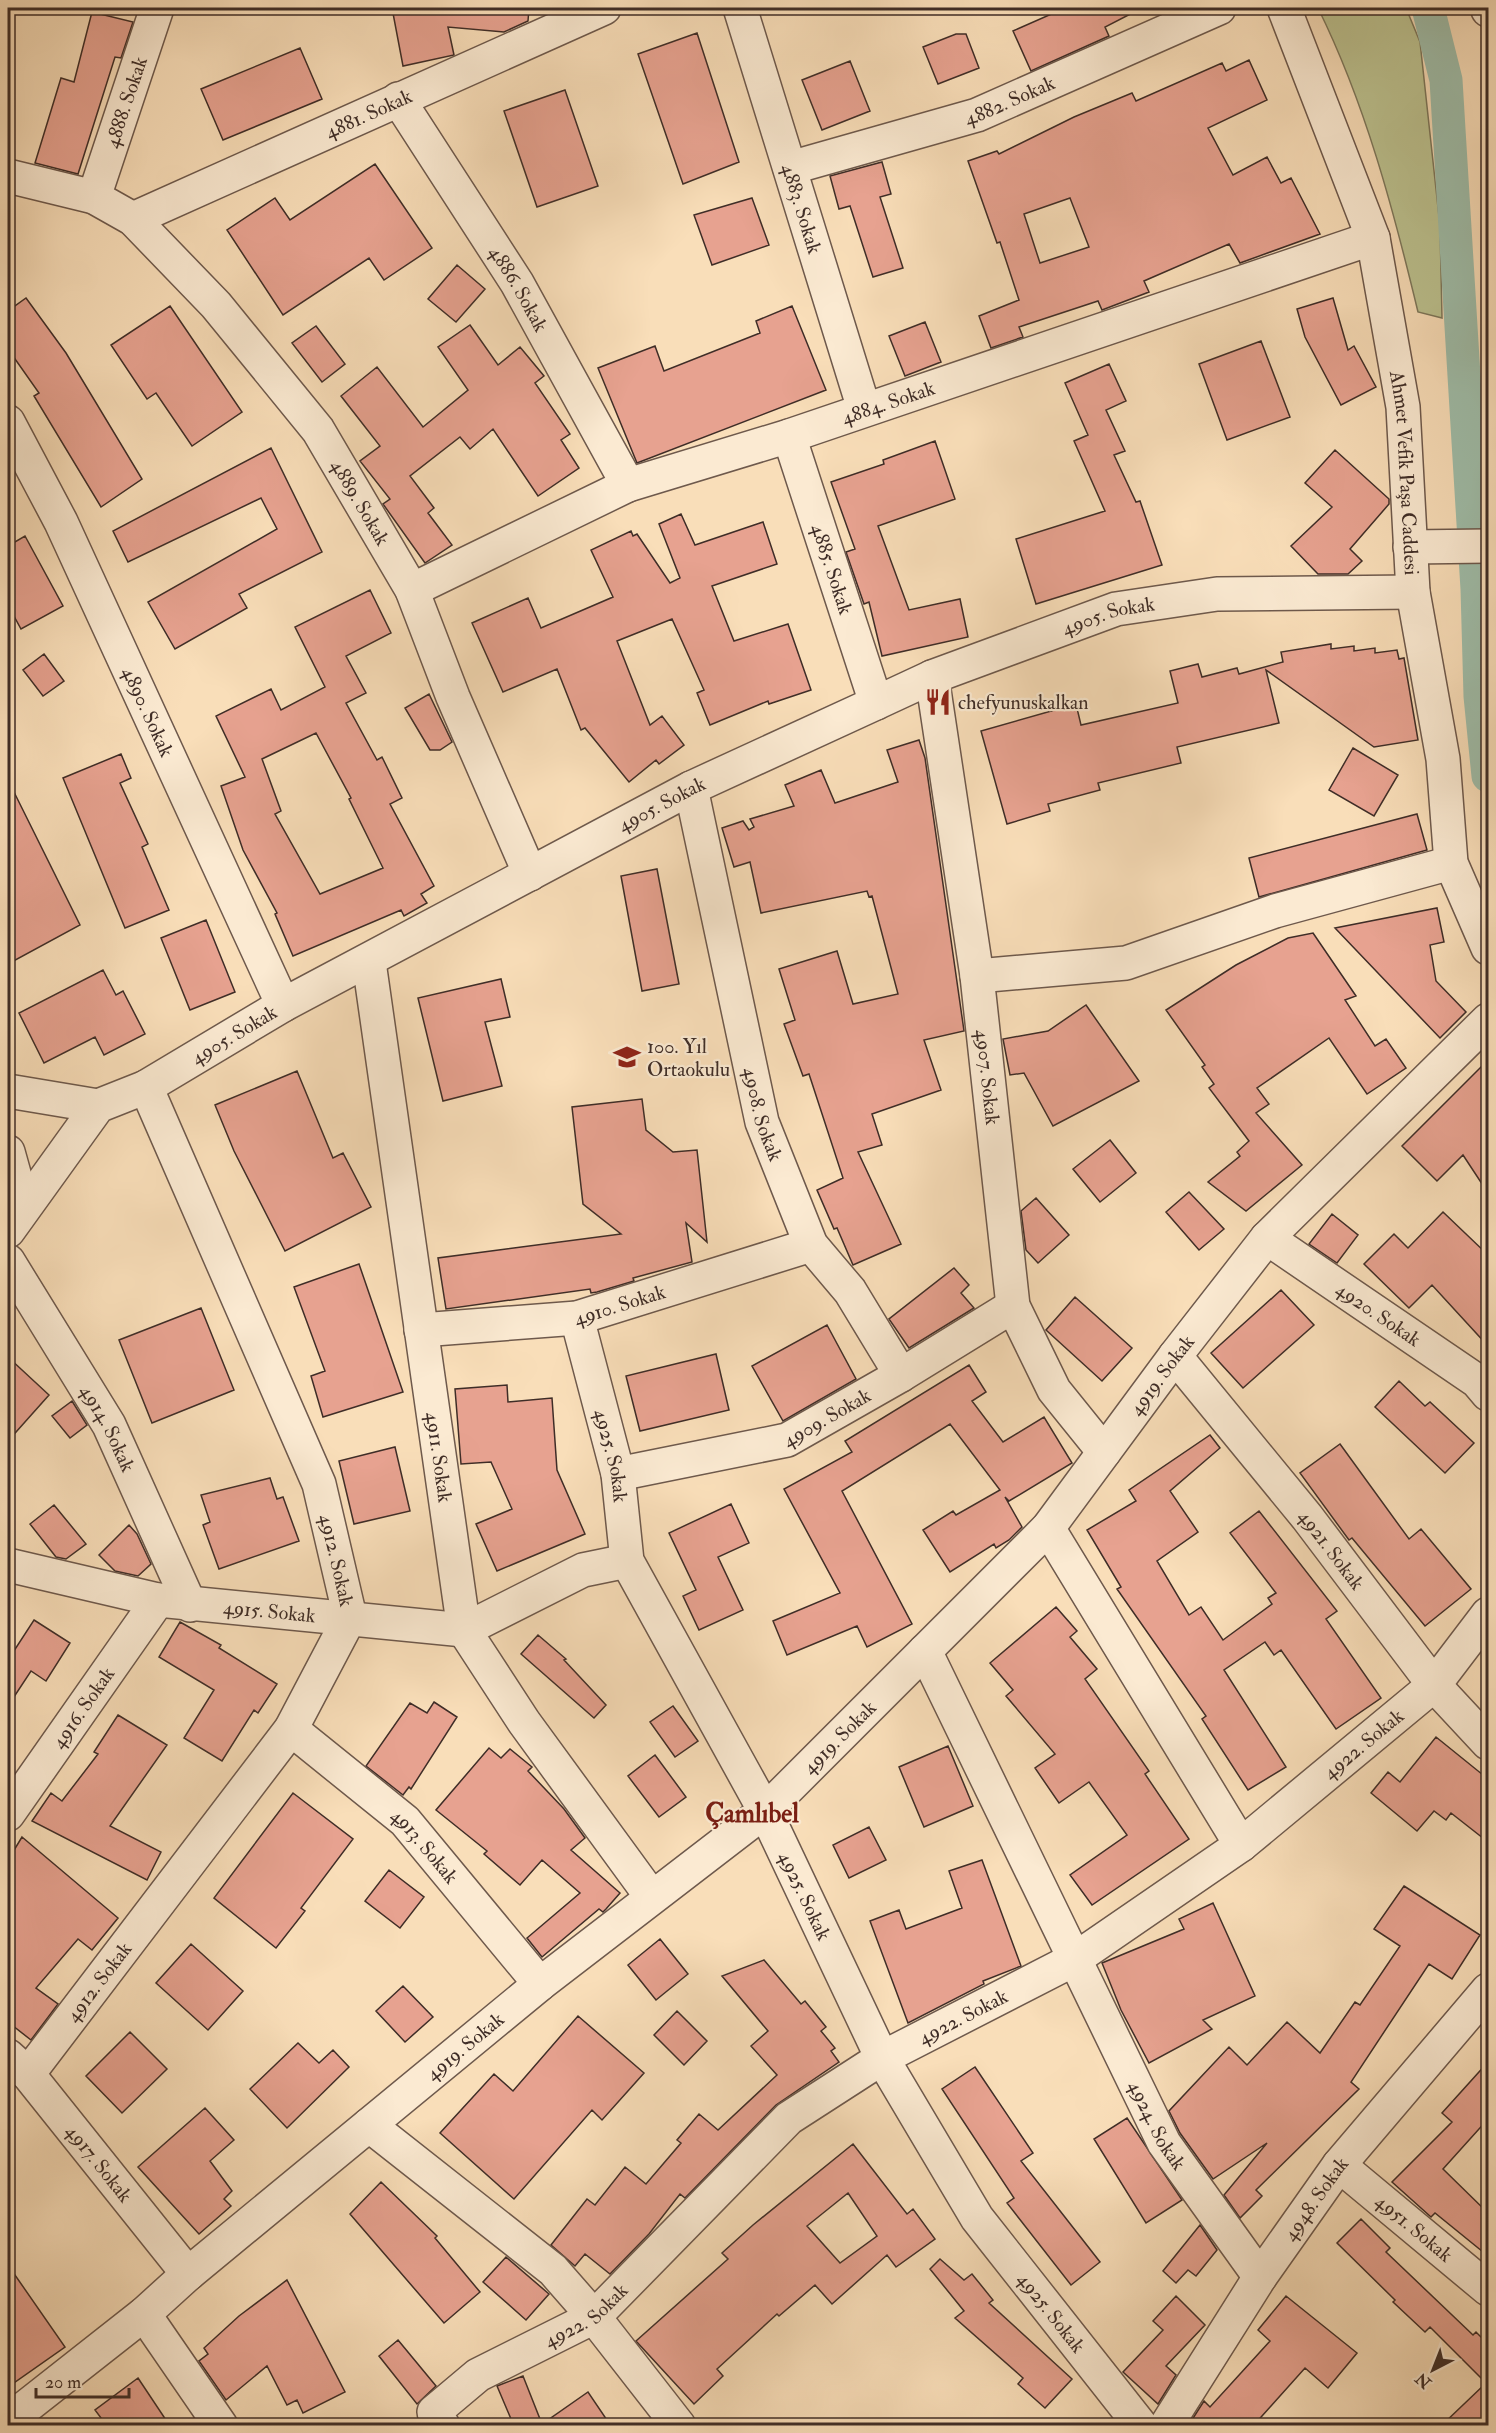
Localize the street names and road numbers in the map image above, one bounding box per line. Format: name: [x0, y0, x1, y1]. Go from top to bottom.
street label: 4888. Sokak: [99, 53, 153, 151]
street label: 4882. Sokak: [962, 70, 1059, 131]
street label: 4881. Sokak: [321, 83, 416, 144]
street label: 4883. Sokak: [776, 161, 827, 257]
street label: 4886. Sokak: [483, 241, 554, 337]
street label: Ahmet Vefik Paşa Caddesi: [1384, 368, 1424, 576]
street label: 4884. Sokak: [838, 375, 938, 430]
street label: 4889. Sokak: [325, 455, 395, 551]
street label: 4885. Sokak: [805, 521, 858, 618]
street label: 4905. Sokak: [1059, 591, 1157, 641]
street label: 4890. Sokak: [116, 663, 179, 761]
street label: 4905. Sokak: [614, 771, 710, 838]
street label: 4905. Sokak: [187, 999, 282, 1070]
street label: 4907. Sokak: [970, 1028, 1005, 1127]
street label: 4908. Sokak: [738, 1065, 788, 1165]
street label: 4920. Sokak: [1331, 1277, 1426, 1352]
street label: 4910. Sokak: [571, 1279, 669, 1331]
street label: 4919. Sokak: [1123, 1330, 1200, 1421]
street label: 4914. Sokak: [74, 1380, 141, 1476]
street label: 4909. Sokak: [778, 1383, 876, 1453]
street label: 4925. Sokak: [588, 1406, 633, 1504]
street label: 4911. Sokak: [420, 1410, 458, 1504]
street label: 4921. Sokak: [1293, 1504, 1370, 1595]
street label: 4912. Sokak: [314, 1511, 359, 1609]
street label: 4915. Sokak: [222, 1594, 317, 1628]
street label: 4916. Sokak: [46, 1662, 121, 1754]
street label: 4919. Sokak: [797, 1695, 882, 1780]
street label: 4922. Sokak: [1318, 1703, 1409, 1785]
street label: 4913. Sokak: [386, 1803, 464, 1889]
street label: 4925. Sokak: [773, 1847, 837, 1945]
street label: 4912. Sokak: [60, 1937, 137, 2027]
street label: 4922. Sokak: [914, 1983, 1012, 2050]
street label: 4919. Sokak: [421, 2007, 510, 2086]
street label: 4924. Sokak: [1123, 2076, 1192, 2175]
street label: 4917. Sokak: [60, 2119, 138, 2208]
street label: 4948. Sokak: [1277, 2151, 1354, 2246]
street label: 4951. Sokak: [1370, 2189, 1458, 2268]
street label: 4925. Sokak: [1012, 2268, 1091, 2358]
street label: 4922. Sokak: [540, 2278, 634, 2353]

